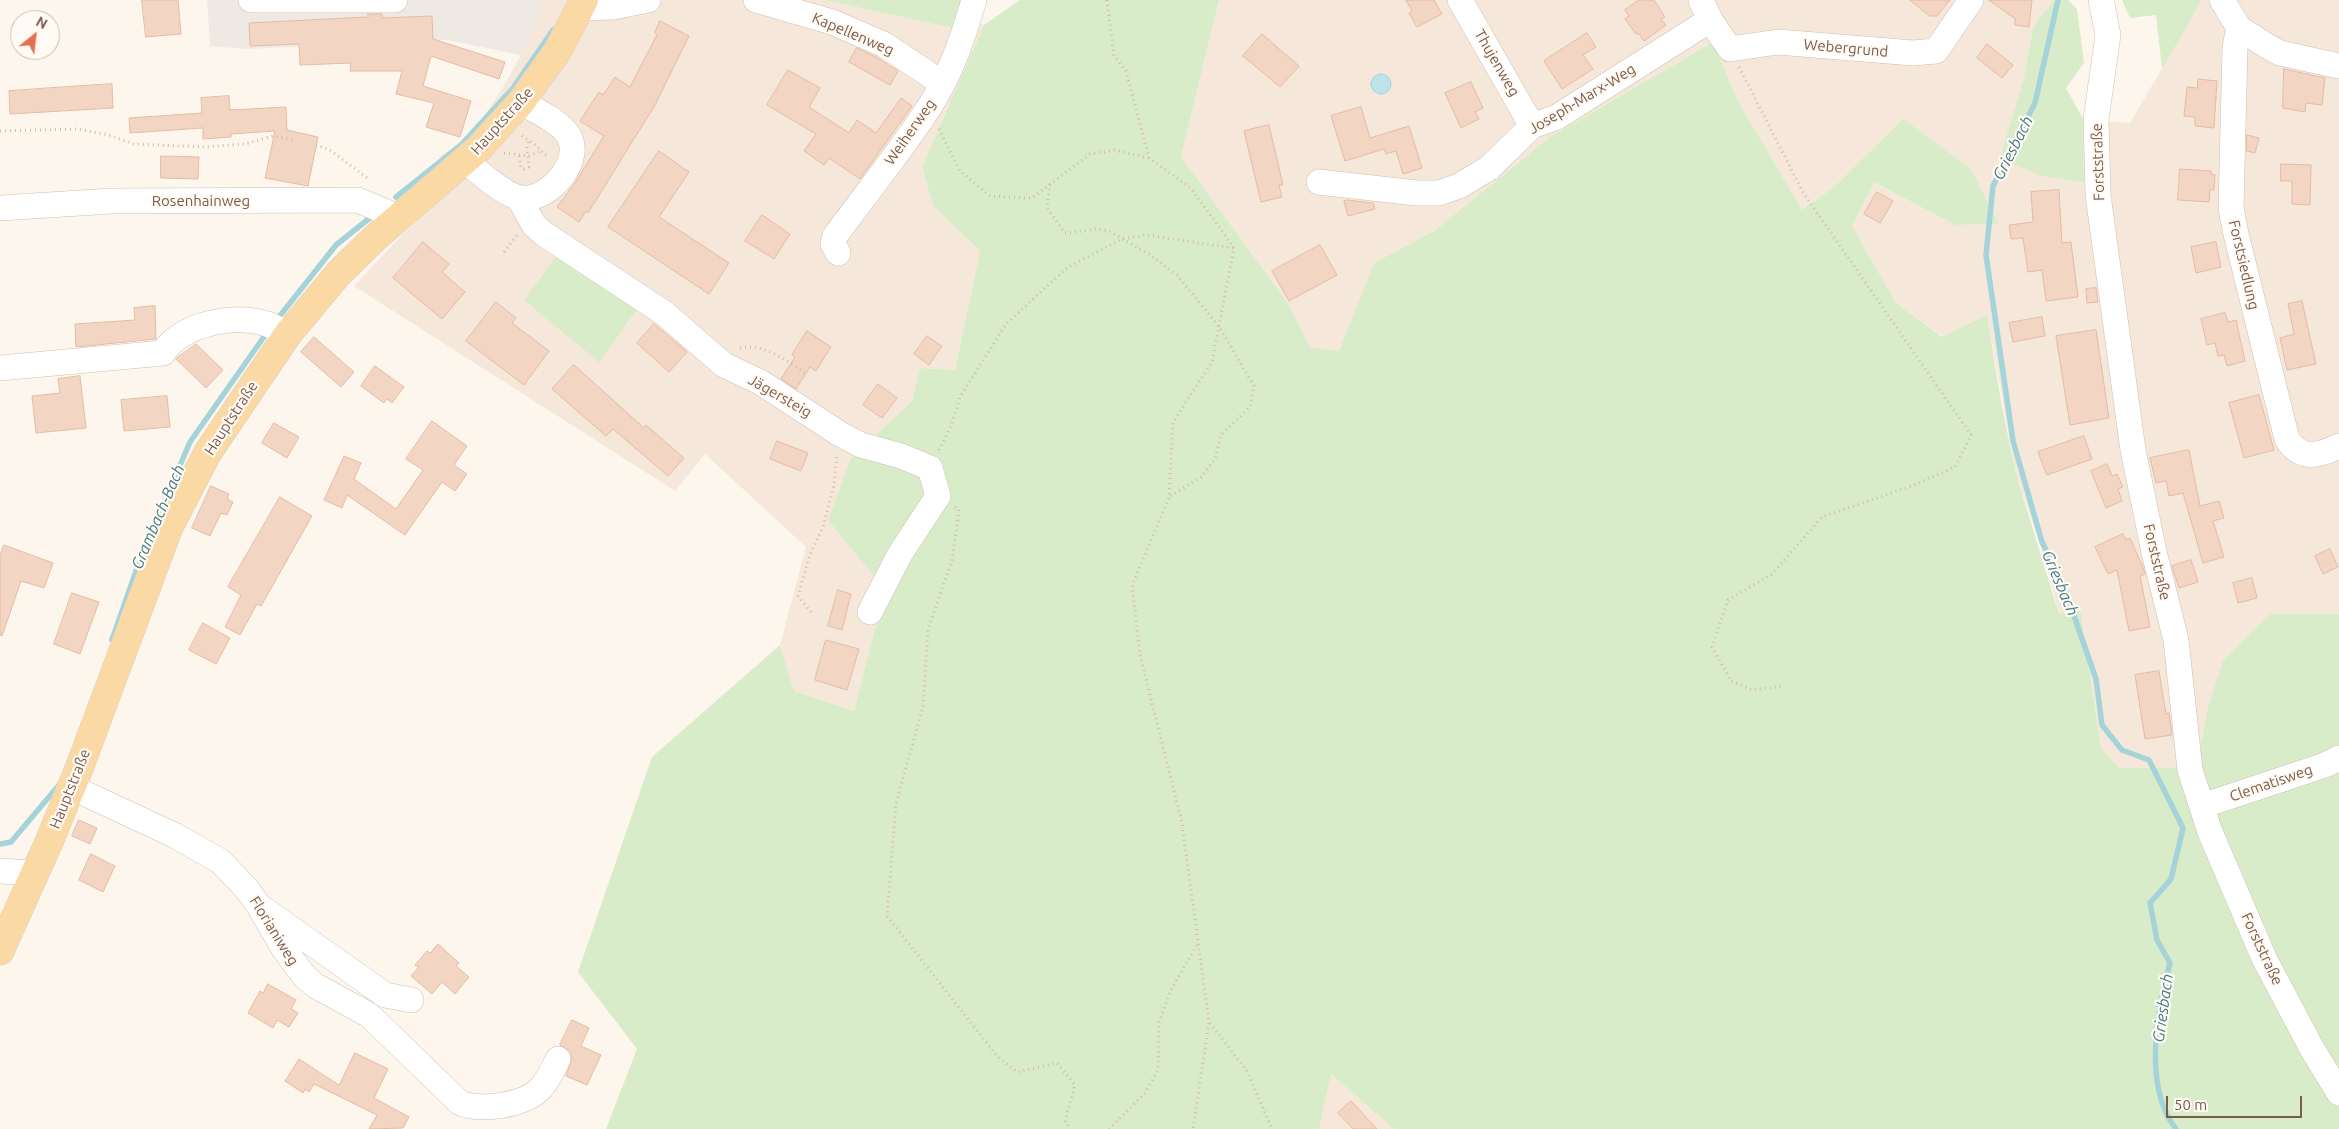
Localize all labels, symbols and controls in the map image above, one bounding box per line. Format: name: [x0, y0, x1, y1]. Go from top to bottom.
street label: Kapellenweg: [809, 9, 897, 59]
north arrow: [10, 10, 60, 60]
text: N: [33, 13, 50, 32]
street label: Thujenweg: [1471, 26, 1523, 100]
street label: Webergrund: [1803, 35, 1889, 61]
street label: Joseph-Marx-Weg: [1525, 60, 1639, 138]
street label: Hauptstraße: [467, 84, 537, 158]
street label: Weiherweg: [881, 95, 939, 169]
water label: Griesbach: [1989, 113, 2037, 183]
street label: Forststraße: [2088, 123, 2108, 201]
street label: Rosenhainweg: [152, 192, 250, 210]
street label: Forstsiedlung: [2225, 218, 2263, 312]
street label: Jägersteig: [745, 371, 815, 421]
street label: Hauptstraße: [200, 378, 262, 458]
water label: Grambach-Bach: [127, 462, 189, 572]
street label: Forststraße: [2139, 522, 2175, 602]
water label: Griesbach: [2038, 547, 2082, 619]
street label: Hauptstraße: [46, 746, 94, 832]
street label: Clematisweg: [2227, 760, 2315, 806]
street label: Florianiweg: [246, 893, 302, 969]
street label: Forststraße: [2237, 910, 2287, 988]
water label: Griesbach: [2149, 972, 2177, 1044]
scale bar: [2169, 1086, 2305, 1118]
text: 50 m: [2174, 1096, 2207, 1113]

